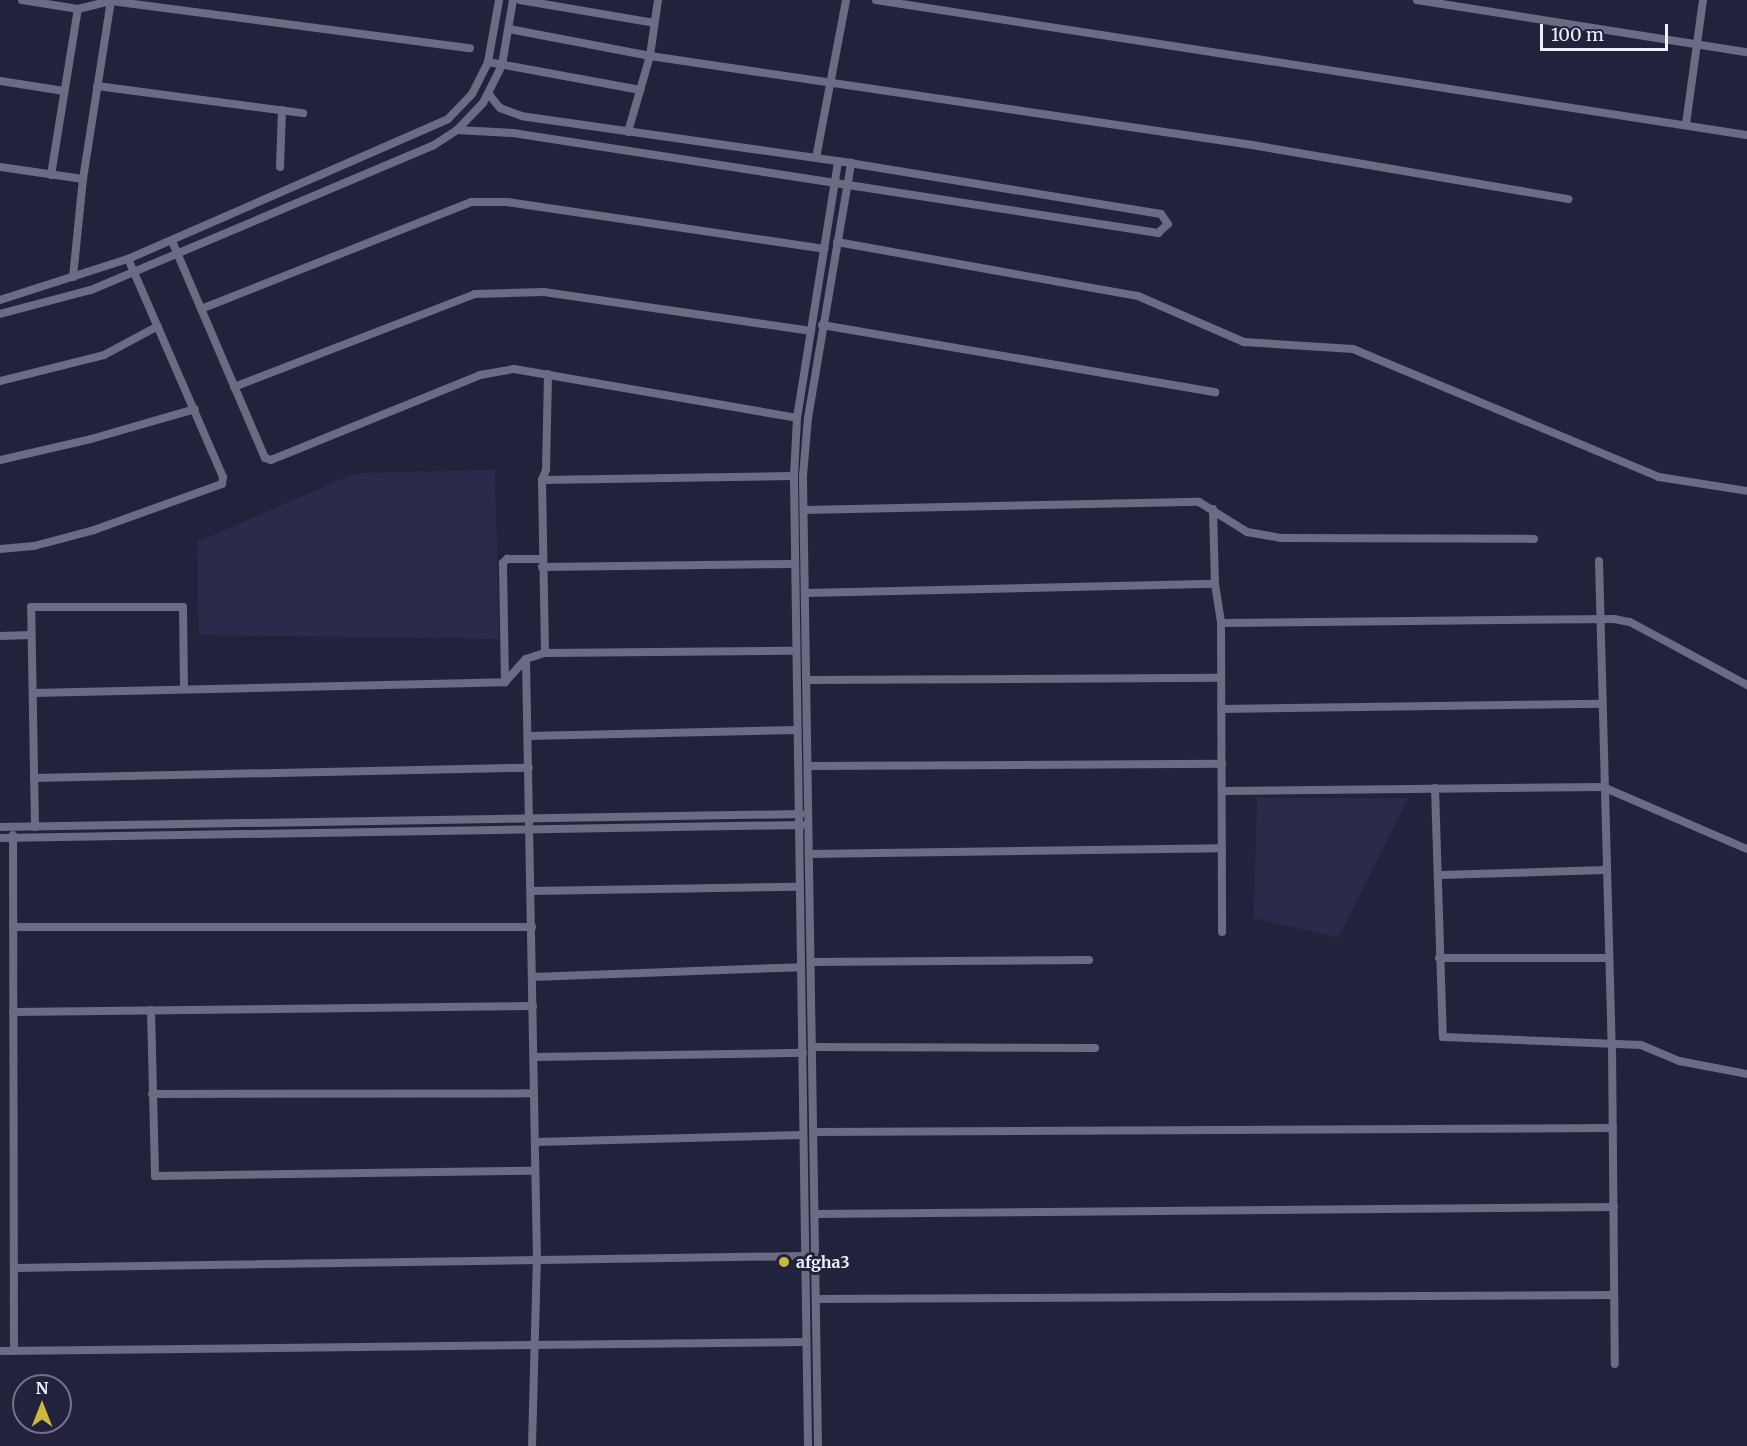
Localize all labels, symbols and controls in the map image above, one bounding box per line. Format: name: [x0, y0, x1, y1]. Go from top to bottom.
scale bar: [1543, 12, 1670, 50]
text: 100 m: [1551, 23, 1604, 46]
place label: afgha3: [796, 1252, 850, 1272]
marker: afgha3: [777, 1255, 791, 1269]
north arrow: [12, 1374, 72, 1434]
text: N: [36, 1378, 48, 1398]

